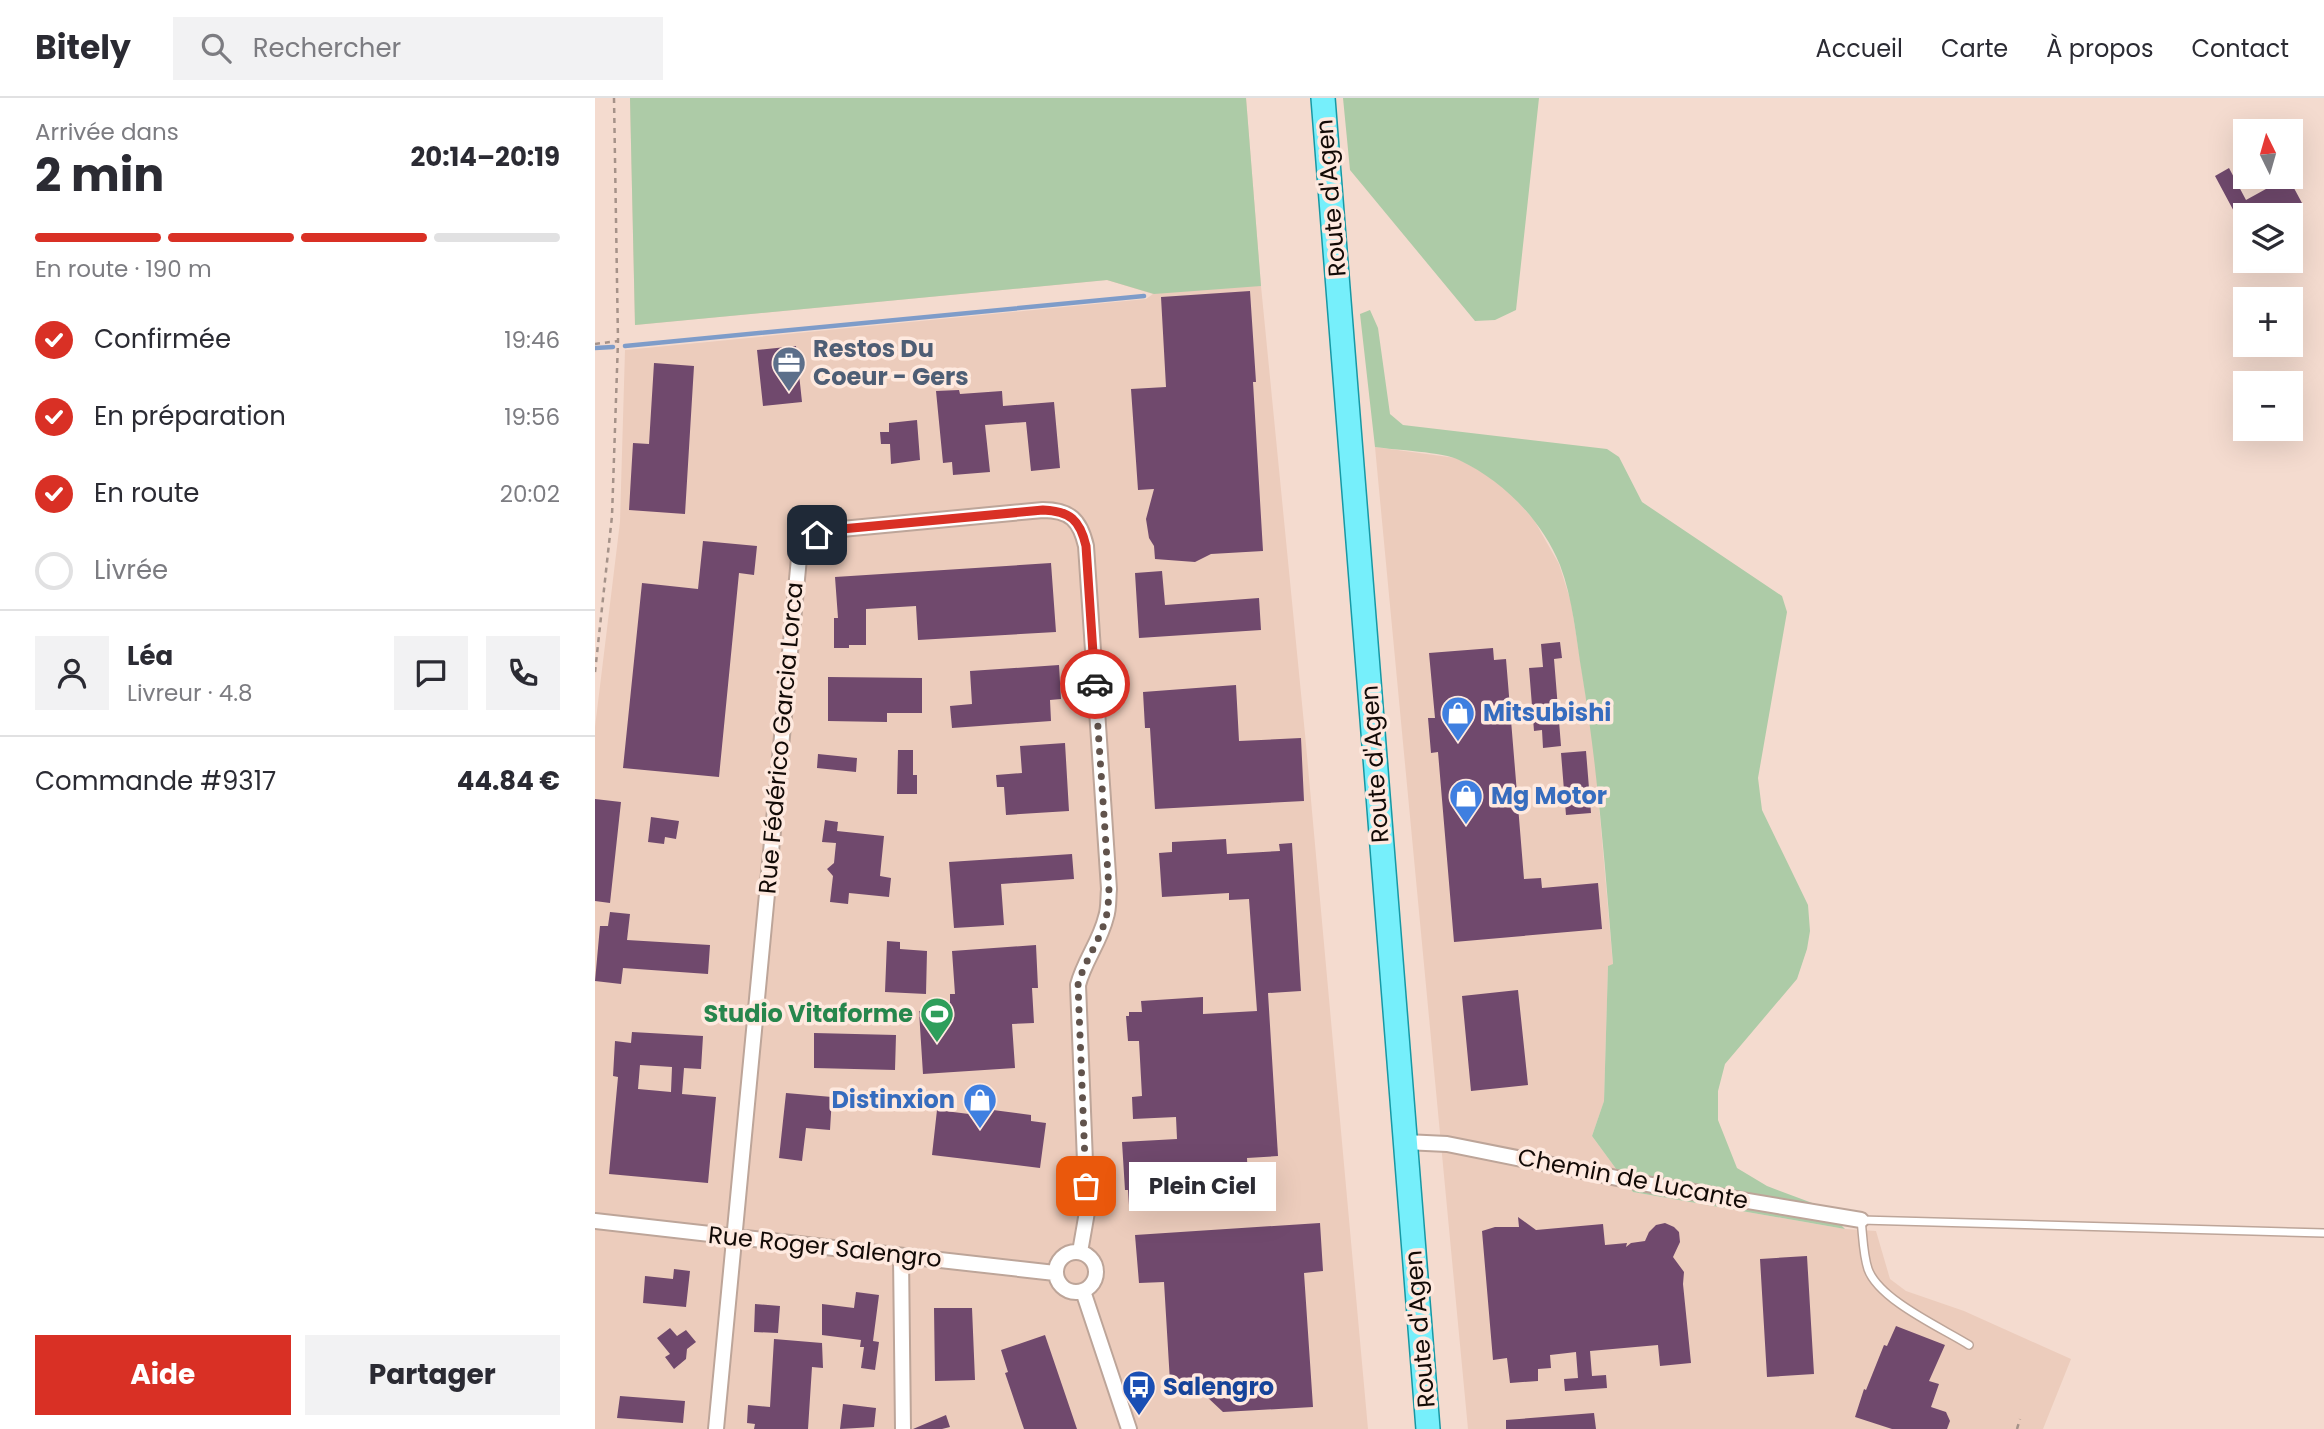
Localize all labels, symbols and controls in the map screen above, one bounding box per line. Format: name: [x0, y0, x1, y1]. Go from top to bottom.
search box: [173, 17, 663, 80]
text: Bitely: [35, 24, 131, 71]
icon: search: [197, 29, 235, 67]
text: Rechercher: [253, 30, 401, 66]
text: Accueil: [1816, 32, 1903, 65]
text: Carte: [1941, 32, 2008, 65]
text: À propos: [2046, 32, 2153, 65]
text: Contact: [2191, 32, 2289, 65]
text: Arrivée dans: [35, 116, 179, 148]
street label: Route d'Agen: [1307, 118, 1354, 278]
north arrow: [2233, 119, 2303, 189]
map controls: [2233, 119, 2303, 441]
text: 20:14–20:19: [410, 139, 560, 175]
text: 2 min: [35, 143, 164, 207]
button: layers: [2233, 203, 2303, 273]
text: En route · 190 m: [35, 253, 212, 285]
button: +: [2233, 287, 2303, 357]
icon: check: [35, 321, 73, 359]
text: Confirmée: [94, 321, 231, 357]
text: 19:46: [504, 324, 560, 356]
place label: Restos Du Coeur - Gers: [813, 332, 969, 393]
office icon: Restos Du Coeur - Gers: [770, 344, 808, 393]
button: −: [2233, 371, 2303, 441]
icon: check: [35, 398, 73, 436]
text: En préparation: [94, 398, 286, 434]
text: 19:56: [504, 401, 560, 433]
icon: check: [35, 475, 73, 513]
text: En route: [94, 475, 199, 511]
text: 20:02: [500, 478, 560, 510]
pin: [787, 505, 847, 565]
icon: home: [798, 516, 836, 554]
text: Livrée: [94, 552, 168, 588]
street label: Rue Fédérico Garcia Lorca: [750, 581, 811, 895]
button: person: [35, 636, 109, 710]
button: chat: [394, 636, 468, 710]
button: phone: [486, 636, 560, 710]
text: Léa: [127, 638, 173, 674]
courier: [1060, 649, 1130, 719]
icon: car: [1076, 665, 1114, 703]
text: Livreur · 4.8: [127, 677, 253, 709]
street label: Route d'Agen: [1353, 684, 1396, 844]
shop icon: Mitsubishi: [1439, 694, 1477, 743]
place label: Mitsubishi: [1483, 696, 1611, 729]
text: Commande #9317: [35, 763, 276, 799]
text: 44.84 €: [457, 763, 560, 799]
shop icon: Mg Motor: [1447, 777, 1485, 826]
place label: Mg Motor: [1491, 779, 1607, 812]
sports icon: Studio Vitaforme: [918, 995, 956, 1044]
place label: Studio Vitaforme: [704, 997, 913, 1030]
shop icon: Distinxion: [961, 1081, 999, 1130]
place label: Distinxion: [831, 1083, 955, 1116]
street label: Chemin de Lucante: [1515, 1140, 1751, 1217]
pin: [1056, 1156, 1116, 1216]
callout: Plein Ciel: [1128, 1162, 1275, 1210]
icon: bag: [1067, 1167, 1105, 1205]
text: Plein Ciel: [1149, 1170, 1256, 1202]
street label: Rue Roger Salengro: [707, 1218, 943, 1275]
street label: Route d'Agen: [1396, 1249, 1443, 1409]
button: Aide: [35, 1335, 291, 1415]
button: Partager: [305, 1335, 560, 1415]
bus stop icon: Salengro: [1120, 1368, 1158, 1417]
place label: Salengro: [1163, 1370, 1274, 1403]

